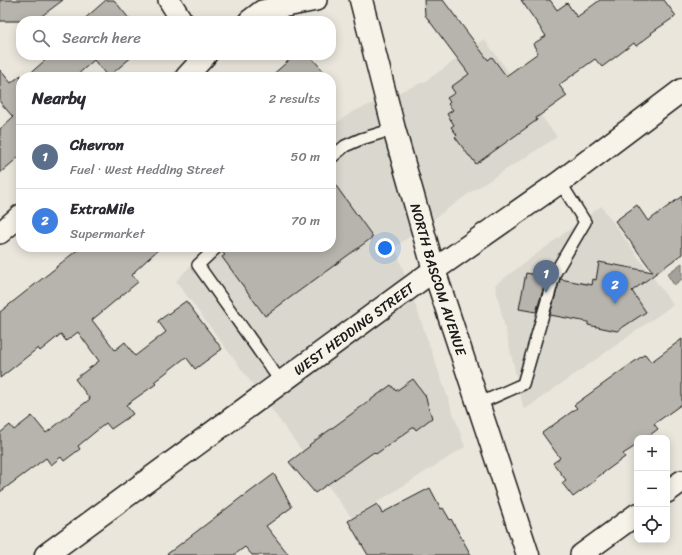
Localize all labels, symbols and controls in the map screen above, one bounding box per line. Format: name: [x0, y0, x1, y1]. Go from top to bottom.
search box: [16, 16, 336, 60]
text: Search here: [62, 25, 141, 51]
icon: search: [30, 27, 52, 49]
text: Nearby: [32, 83, 86, 113]
text: 2 results: [269, 87, 320, 110]
text: Chevron: [70, 132, 124, 158]
text: 1: [42, 145, 48, 168]
text: 50 m: [290, 145, 320, 168]
text: Fuel · West Hedding Street: [70, 158, 224, 181]
text: ExtraMile: [70, 196, 134, 222]
street label: NORTH BASCOM AVENUE: [403, 200, 474, 360]
text: 2: [41, 209, 49, 232]
text: 70 m: [291, 209, 320, 232]
text: Supermarket: [70, 222, 145, 245]
your location: [375, 238, 395, 258]
pin: 1: [533, 260, 559, 293]
pin: 2: [602, 271, 628, 304]
street label: WEST HEDDING STREET: [288, 275, 421, 382]
map controls: [634, 435, 670, 543]
button: +: [634, 435, 670, 471]
button: −: [634, 471, 670, 507]
button: locate: [634, 507, 670, 543]

